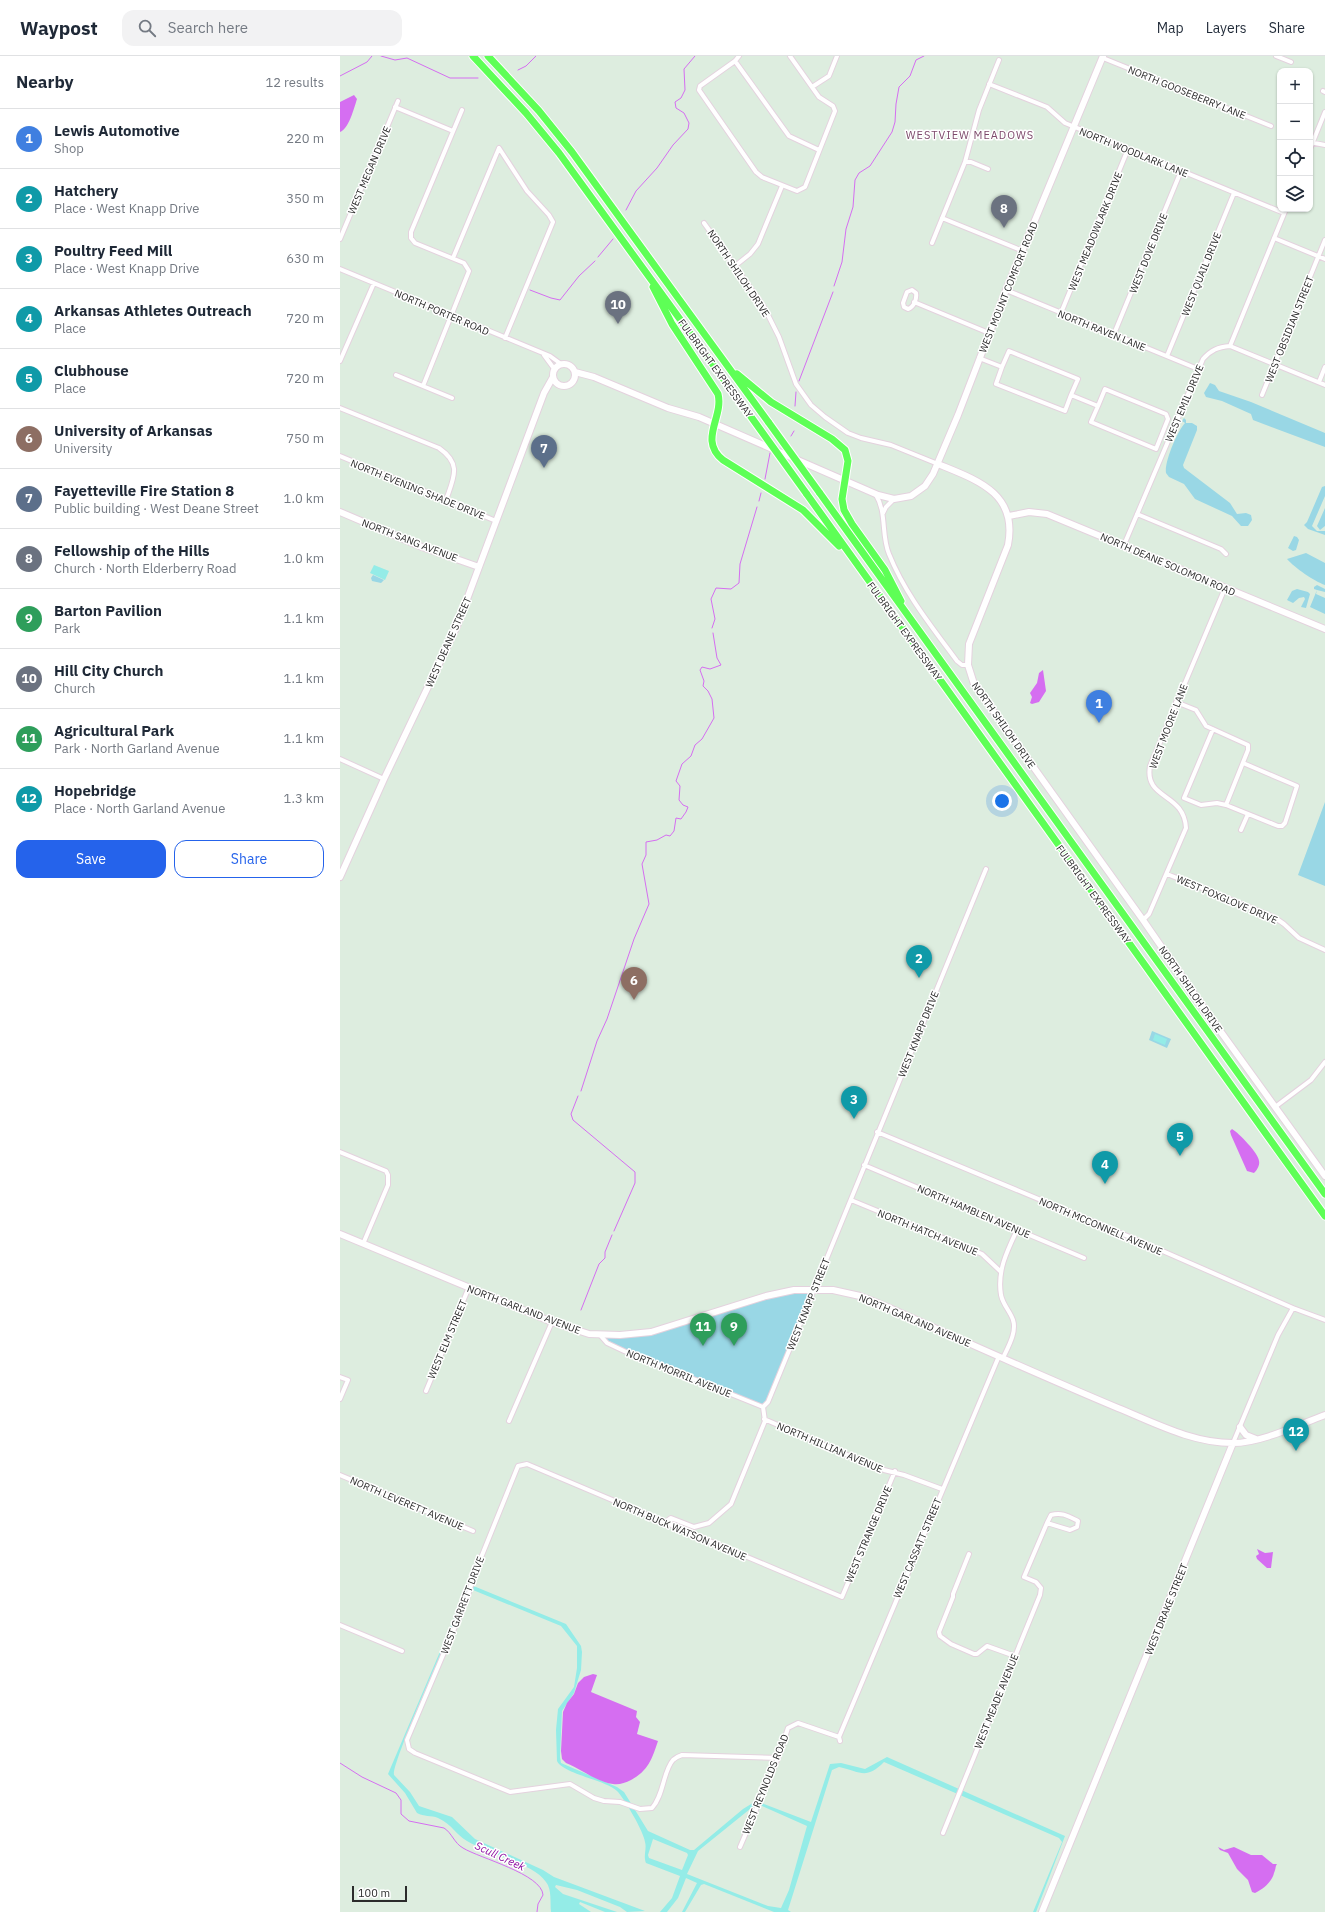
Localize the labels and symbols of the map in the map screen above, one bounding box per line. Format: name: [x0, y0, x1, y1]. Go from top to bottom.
street label: NORTH GOOSEBERRY LANE: [1126, 63, 1248, 122]
street label: WEST MEGAN DRIVE: [345, 124, 394, 216]
street label: NORTH WOODLARK LANE: [1077, 125, 1190, 180]
district label: WESTVIEW MEADOWS: [906, 128, 1034, 142]
street label: WEST MEADOWLARK DRIVE: [1066, 170, 1125, 293]
pin: 8: [991, 195, 1017, 228]
street label: WEST DOVE DRIVE: [1126, 211, 1171, 295]
street label: WEST MOUNT COMFORT ROAD: [976, 220, 1041, 355]
street label: NORTH SHILOH DRIVE: [705, 227, 773, 320]
street label: WEST QUAIL DRIVE: [1179, 230, 1224, 318]
street label: WEST OBSIDIAN STREET: [1262, 274, 1317, 384]
street label: NORTH PORTER ROAD: [393, 287, 491, 338]
pin: 10: [605, 291, 631, 324]
street label: NORTH RAVEN LANE: [1056, 307, 1148, 354]
street label: FULBRIGHT EXPRESSWAY: [675, 316, 756, 420]
street label: WEST EMIL DRIVE: [1162, 362, 1207, 444]
pin: 7: [531, 435, 557, 468]
street label: NORTH EVENING SHADE DRIVE: [349, 457, 487, 522]
street label: NORTH SANG AVENUE: [360, 516, 460, 565]
street label: NORTH DEANE SOLOMON ROAD: [1098, 530, 1237, 599]
street label: FULBRIGHT EXPRESSWAY: [864, 579, 945, 683]
street label: WEST DEANE STREET: [423, 595, 474, 690]
street label: NORTH SHILOH DRIVE: [969, 680, 1038, 771]
street label: WEST MOORE LANE: [1146, 682, 1191, 770]
pin: 1: [1086, 690, 1112, 723]
your location: [992, 791, 1012, 811]
street label: FULBRIGHT EXPRESSWAY: [1053, 842, 1134, 946]
street label: WEST FOXGLOVE DRIVE: [1174, 872, 1280, 927]
street label: NORTH SHILOH DRIVE: [1156, 944, 1225, 1035]
pin: 2: [906, 945, 932, 978]
pin: 6: [621, 967, 647, 1000]
street label: WEST KNAPP DRIVE: [895, 989, 942, 1079]
pin: 3: [841, 1086, 867, 1119]
pin: 5: [1167, 1123, 1193, 1156]
pin: 4: [1092, 1151, 1118, 1184]
street label: NORTH HAMBLEN AVENUE: [915, 1182, 1032, 1241]
street label: NORTH MCCONNELL AVENUE: [1037, 1195, 1165, 1258]
street label: NORTH HATCH AVENUE: [876, 1206, 980, 1259]
street label: WEST KNAPP STREET: [784, 1256, 833, 1352]
street label: NORTH GARLAND AVENUE: [465, 1282, 583, 1337]
street label: NORTH GARLAND AVENUE: [857, 1291, 973, 1350]
street label: WEST ELM STREET: [425, 1297, 470, 1381]
pin: 11: [690, 1313, 716, 1346]
pin: 9: [721, 1313, 747, 1346]
street label: NORTH MORRIL AVENUE: [624, 1346, 734, 1401]
pin: 12: [1283, 1418, 1309, 1451]
street label: NORTH HILLIAN AVENUE: [775, 1419, 885, 1476]
street label: NORTH LEVERETT AVENUE: [348, 1474, 466, 1533]
street label: WEST STRANGE DRIVE: [842, 1484, 895, 1585]
street label: NORTH BUCK WATSON AVENUE: [611, 1495, 749, 1564]
street label: WEST CASSATT STREET: [890, 1496, 945, 1600]
street label: WEST GARRETT DRIVE: [438, 1554, 487, 1656]
street label: WEST DRAKE STREET: [1142, 1561, 1191, 1657]
street label: WEST MEADE AVENUE: [971, 1652, 1022, 1751]
street label: WEST REYNOLDS ROAD: [739, 1732, 792, 1836]
water label: Scull Creek: [473, 1838, 528, 1874]
scale bar: [352, 1884, 407, 1903]

